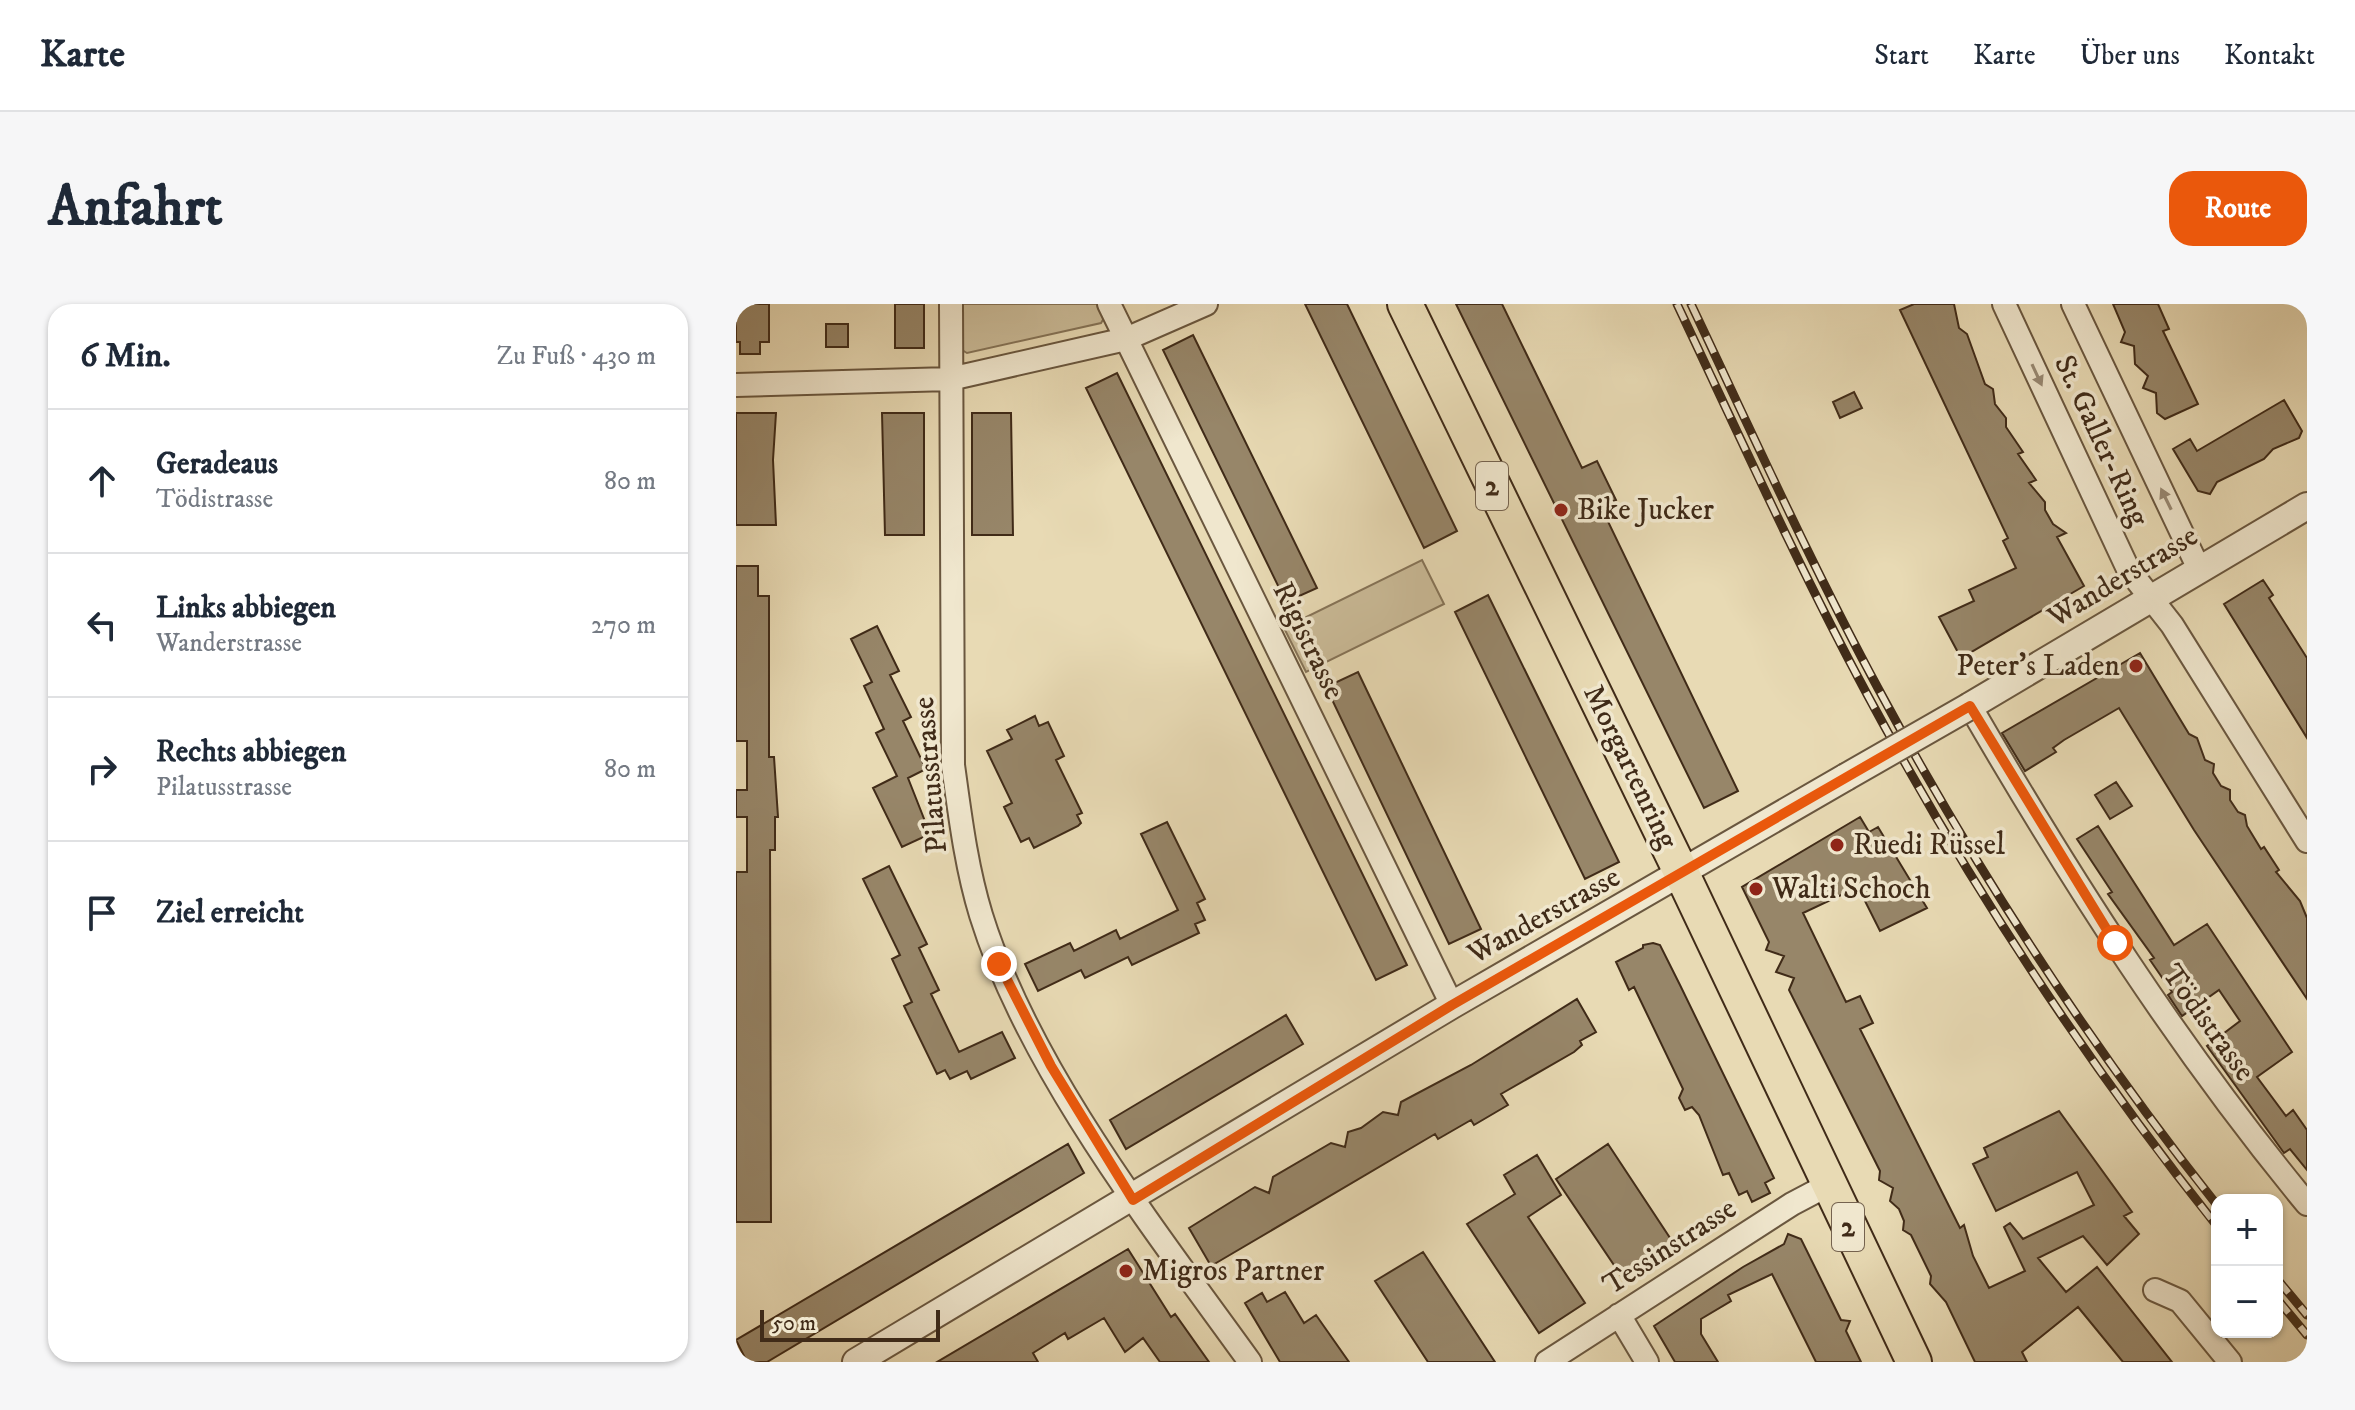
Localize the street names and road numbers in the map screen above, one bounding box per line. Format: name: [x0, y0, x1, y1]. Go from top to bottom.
street label: St. Galler-Ring: [2045, 350, 2157, 533]
road number: 2: [1476, 462, 1508, 510]
street label: Wanderstrasse: [2040, 518, 2205, 637]
street label: Rigistrasse: [1264, 576, 1352, 706]
street label: Morgartenring: [1574, 679, 1686, 855]
street label: Pilatusstrasse: [906, 695, 956, 855]
street label: Wanderstrasse: [1460, 859, 1627, 974]
street label: Tödistrasse: [2153, 957, 2263, 1089]
street label: Tessinstrasse: [1596, 1190, 1744, 1304]
road number: 2: [1832, 1203, 1864, 1251]

